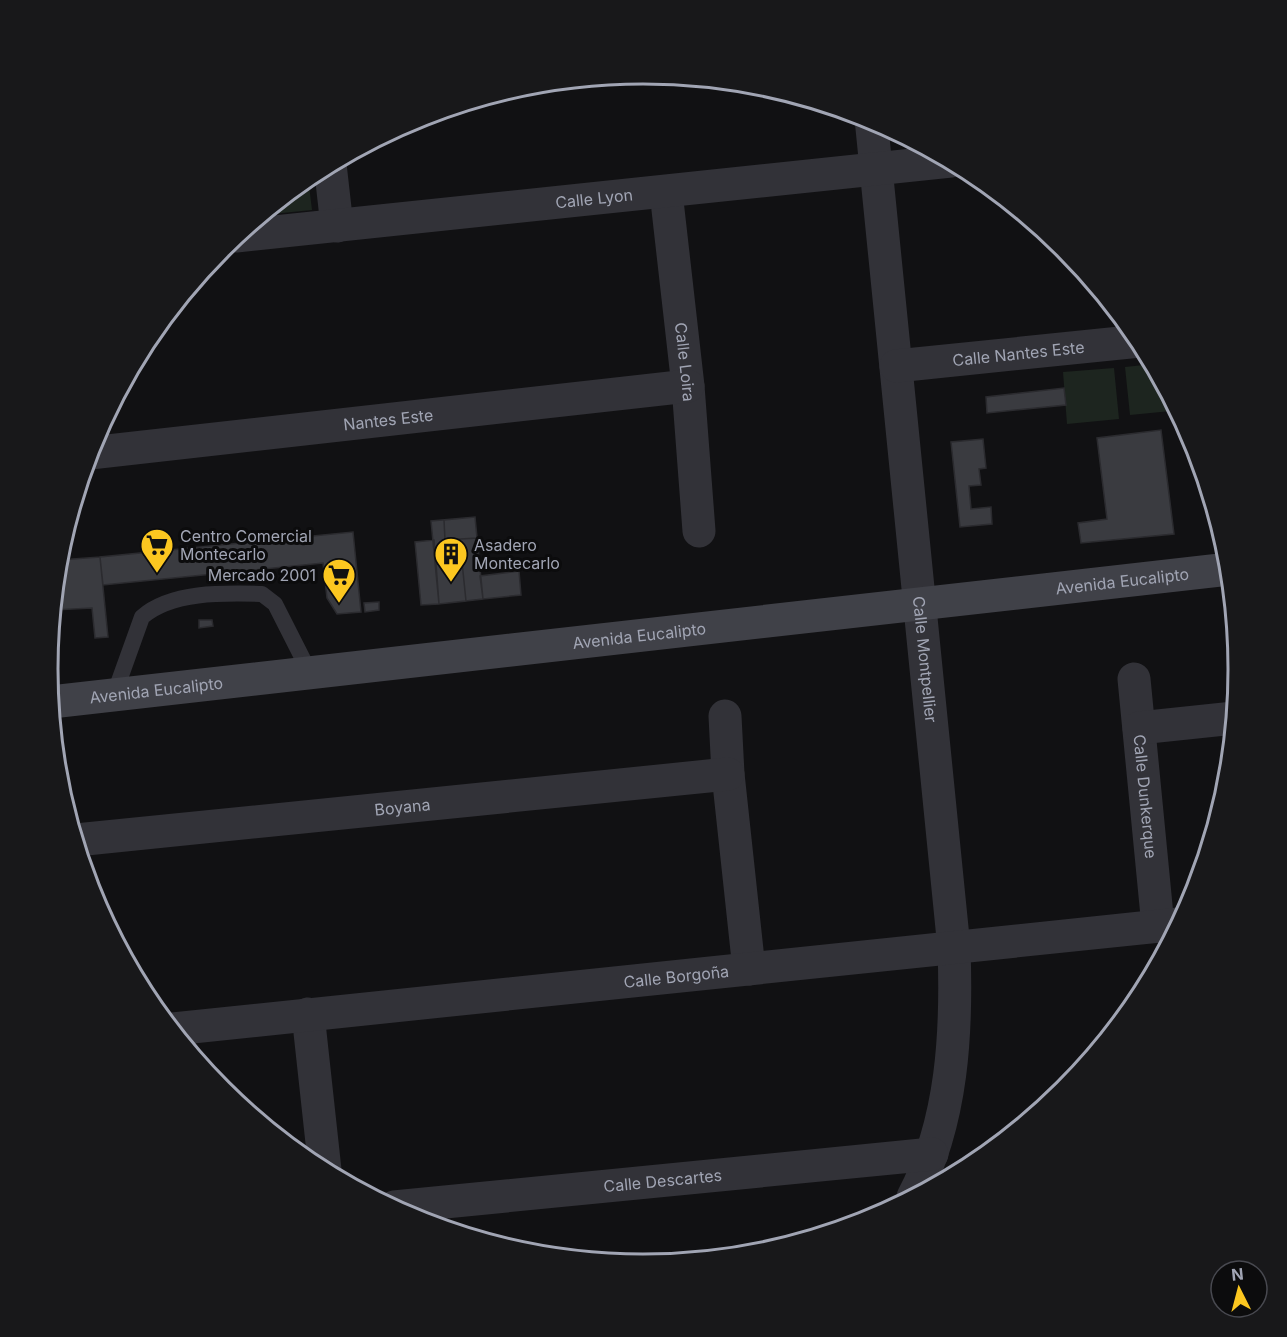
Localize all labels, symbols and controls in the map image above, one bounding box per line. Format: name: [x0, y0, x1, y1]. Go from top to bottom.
street label: Calle Lyon: [554, 184, 634, 212]
street label: Calle Loira: [671, 321, 699, 402]
street label: Calle Nantes Este: [951, 337, 1085, 370]
street label: Nantes Este: [342, 405, 434, 435]
place label: Centro Comercial Montecarlo: [180, 526, 312, 564]
supermarket icon: Centro Comercial Montecarlo: [139, 527, 175, 574]
place label: Asadero Montecarlo: [474, 535, 560, 573]
building icon: Asadero Montecarlo: [433, 536, 469, 583]
supermarket icon: Mercado 2001: [321, 557, 357, 604]
street label: Avenida Eucalipto: [1054, 564, 1190, 599]
place label: Mercado 2001: [208, 565, 316, 585]
street label: Calle Montpellier: [909, 595, 941, 724]
street label: Avenida Eucalipto: [571, 618, 707, 653]
street label: Avenida Eucalipto: [89, 673, 224, 708]
street label: Calle Dunkerque: [1129, 733, 1161, 860]
street label: Boyana: [373, 794, 431, 820]
street label: Calle Borgoña: [623, 961, 730, 992]
street label: Calle Descartes: [603, 1165, 723, 1196]
north arrow: [1209, 1259, 1269, 1319]
text: N: [1230, 1263, 1245, 1285]

